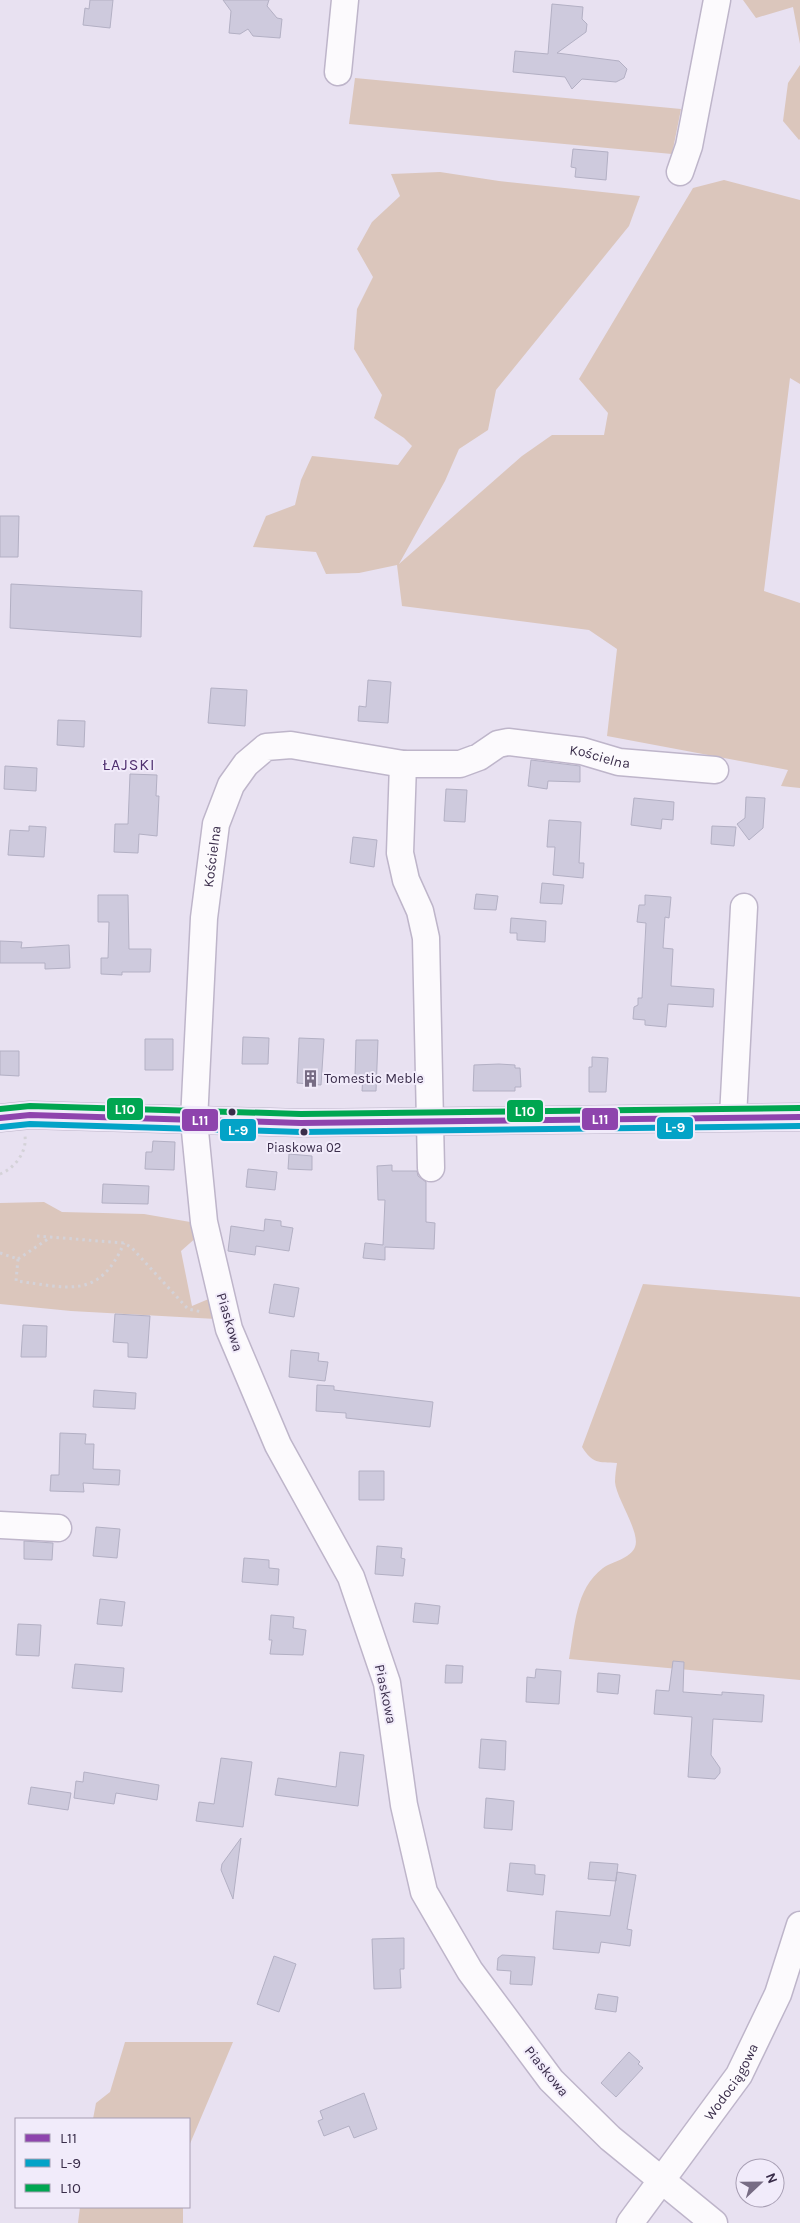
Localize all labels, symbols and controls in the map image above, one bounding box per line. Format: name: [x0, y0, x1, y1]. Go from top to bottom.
street label: Kościelna: [569, 742, 631, 772]
district label: ŁAJSKI: [103, 755, 156, 774]
street label: Kościelna: [200, 825, 225, 889]
building icon: Tomestic Meble: [300, 1068, 320, 1088]
place label: Tomestic Meble: [324, 1070, 424, 1087]
line badge: L10: [106, 1097, 144, 1121]
line badge: L10: [506, 1099, 544, 1123]
text: L10: [115, 1101, 136, 1118]
text: L10: [515, 1103, 536, 1120]
unlabelled marker: [227, 1107, 237, 1117]
line badge: L11: [581, 1107, 619, 1131]
line badge: L11: [181, 1108, 219, 1132]
text: L11: [592, 1111, 608, 1128]
text: L11: [192, 1112, 208, 1129]
line badge: L-9: [656, 1116, 694, 1140]
line badge: L-9: [219, 1118, 257, 1142]
text: L-9: [665, 1119, 685, 1136]
text: L-9: [228, 1122, 248, 1139]
marker: Piaskowa 02: [299, 1127, 309, 1137]
place label: Piaskowa 02: [267, 1140, 341, 1155]
street label: Piaskowa: [213, 1291, 246, 1353]
street label: Piaskowa: [371, 1663, 400, 1725]
street label: Wodociągowa: [701, 2041, 762, 2124]
street label: Piaskowa: [521, 2043, 572, 2100]
legend: [15, 2118, 190, 2208]
text: L11: [60, 2129, 77, 2147]
text: L-9: [60, 2154, 81, 2172]
north arrow: [735, 2158, 785, 2208]
text: N: [762, 2170, 781, 2186]
text: L10: [60, 2179, 81, 2197]

